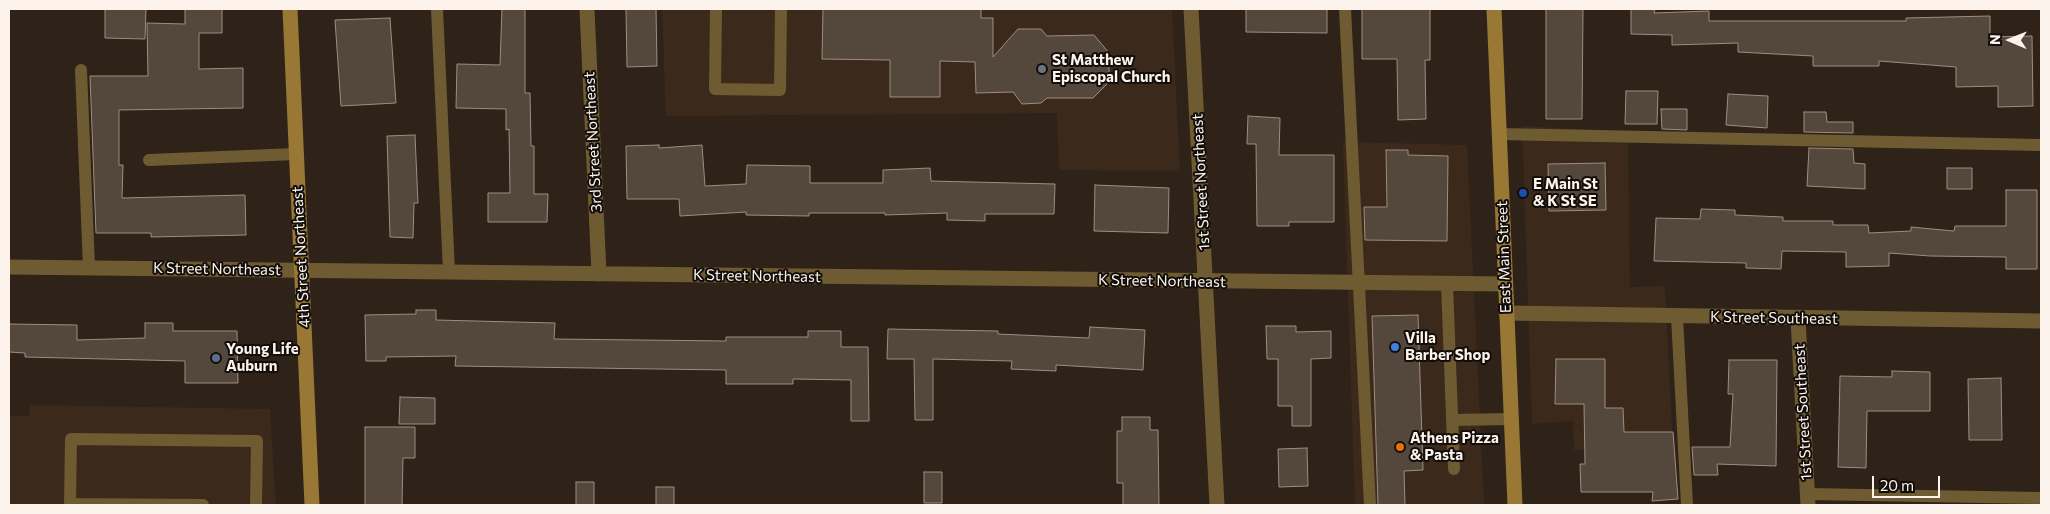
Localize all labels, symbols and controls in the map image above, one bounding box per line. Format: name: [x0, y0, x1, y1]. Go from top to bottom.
north arrow: [1985, 15, 2035, 65]
text: N: [1986, 34, 2003, 45]
place label: St Matthew Episcopal Church: [1052, 51, 1170, 86]
marker: St Matthew Episcopal Church: [1036, 63, 1048, 75]
street label: 3rd Street Northeast: [580, 71, 606, 213]
street label: 1st Street Northeast: [1188, 113, 1214, 251]
place label: E Main St & K St SE: [1533, 175, 1598, 210]
street label: 4th Street Northeast: [288, 186, 314, 328]
marker: E Main St & K St SE: [1517, 187, 1529, 199]
street label: East Main Street: [1493, 201, 1515, 313]
street label: K Street Northeast: [153, 259, 281, 279]
street label: K Street Northeast: [693, 266, 821, 286]
street label: K Street Northeast: [1098, 271, 1226, 291]
street label: K Street Southeast: [1710, 308, 1838, 328]
place label: Villa Barber Shop: [1405, 329, 1490, 364]
place label: Young Life Auburn: [226, 340, 299, 375]
marker: Villa Barber Shop: [1389, 341, 1401, 353]
street label: 1st Street Southeast: [1790, 343, 1816, 481]
marker: Young Life Auburn: [210, 352, 222, 364]
place label: Athens Pizza & Pasta: [1410, 429, 1499, 464]
marker: Athens Pizza & Pasta: [1394, 441, 1406, 453]
scale bar: [1875, 466, 1942, 498]
text: 20 m: [1880, 476, 1914, 494]

